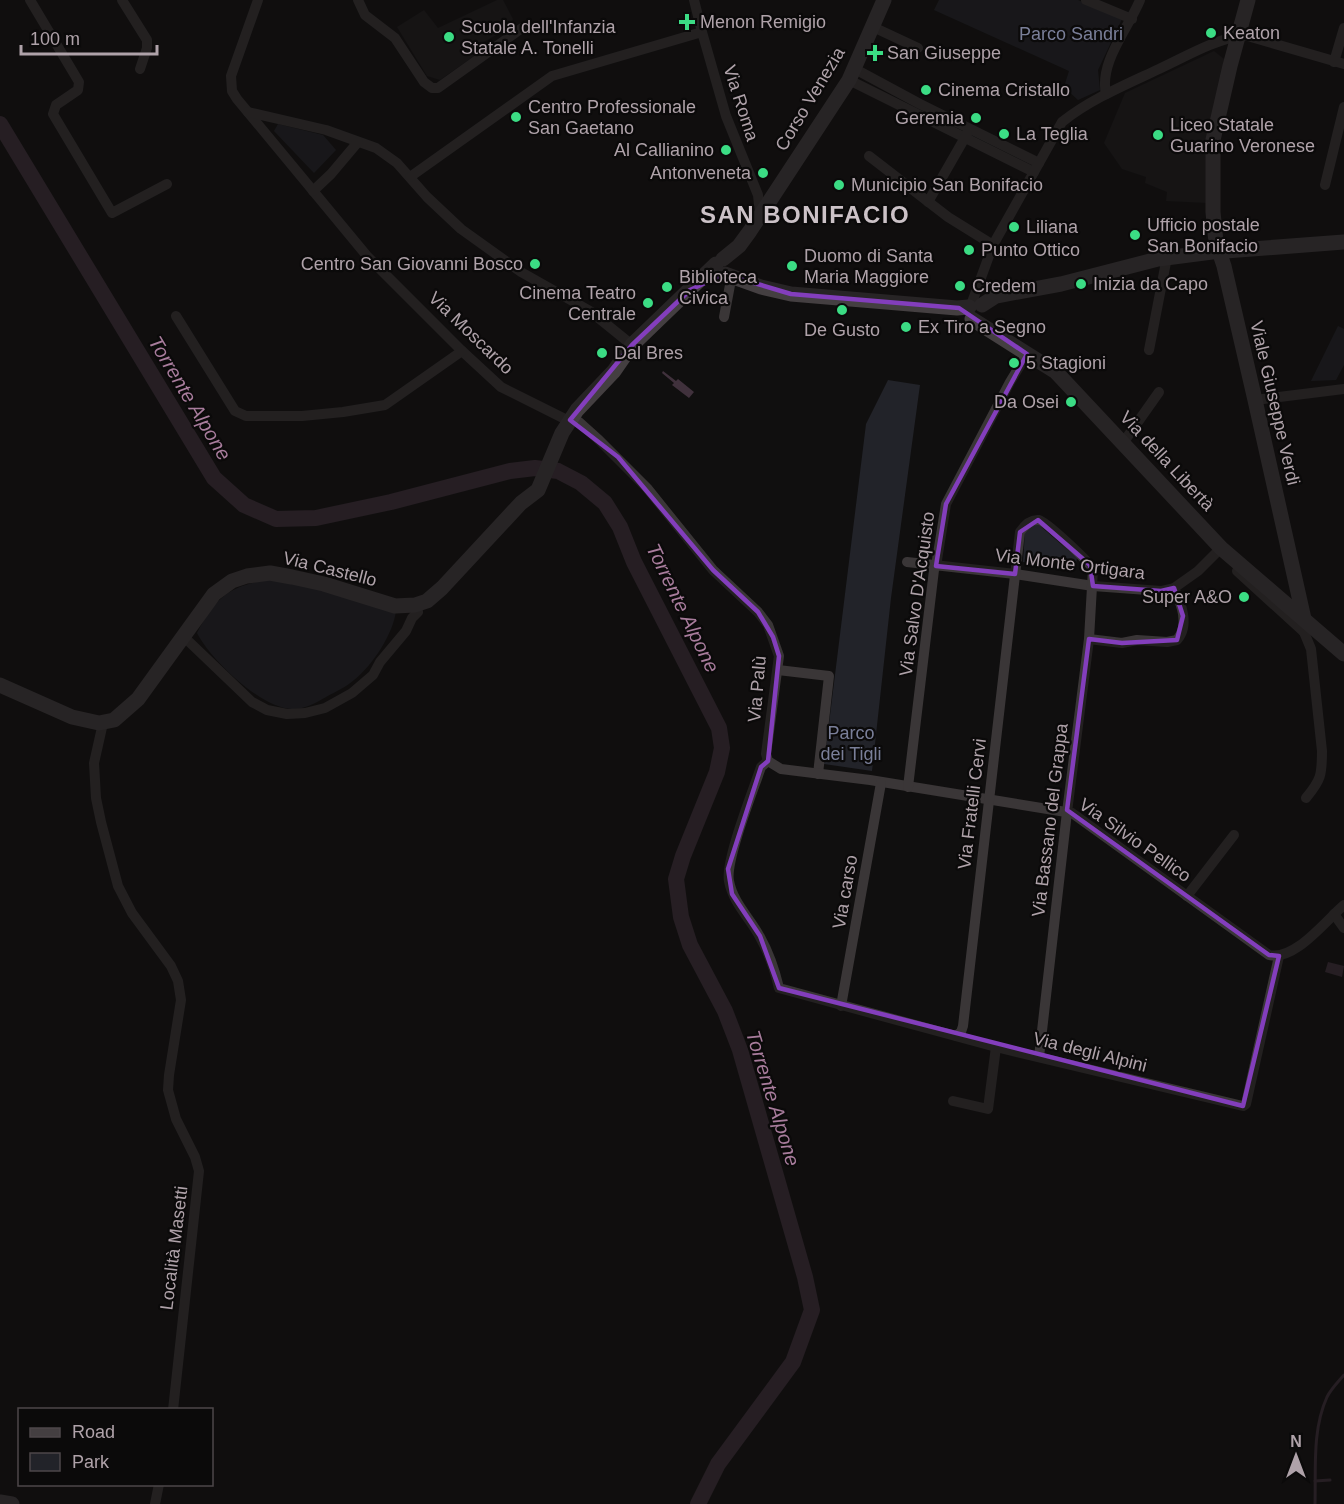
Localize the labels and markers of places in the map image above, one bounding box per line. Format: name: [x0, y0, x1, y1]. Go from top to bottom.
place label: Menon Remigio: [700, 12, 826, 32]
marker: Menon Remigio: [678, 13, 696, 31]
place label: Scuola dell'Infanzia Statale A. Tonelli: [461, 17, 617, 58]
place label: Keaton: [1223, 23, 1280, 43]
marker: Keaton: [1204, 26, 1218, 40]
marker: Scuola dell'Infanzia Statale A. Tonelli: [442, 30, 456, 44]
place label: San Giuseppe: [887, 43, 1001, 63]
marker: San Giuseppe: [868, 46, 882, 60]
place label: Cinema Cristallo: [938, 80, 1070, 100]
marker: Cinema Cristallo: [919, 83, 933, 97]
place label: Centro Professionale San Gaetano: [528, 97, 696, 138]
place label: Geremia: [895, 108, 965, 128]
marker: Centro Professionale San Gaetano: [509, 110, 523, 124]
marker: Geremia: [969, 111, 983, 125]
place label: Liceo Statale Guarino Veronese: [1170, 115, 1315, 156]
place label: La Teglia: [1016, 124, 1089, 144]
marker: La Teglia: [997, 127, 1011, 141]
marker: Liceo Statale Guarino Veronese: [1151, 128, 1165, 142]
place label: Al Callianino: [614, 140, 714, 160]
marker: Al Callianino: [719, 143, 733, 157]
place label: Antonveneta: [650, 163, 752, 183]
marker: Antonveneta: [756, 166, 770, 180]
place label: Municipio San Bonifacio: [851, 175, 1043, 195]
marker: Municipio San Bonifacio: [832, 178, 846, 192]
place label: Ufficio postale San Bonifacio: [1147, 215, 1260, 256]
place label: Liliana: [1026, 217, 1079, 237]
marker: Liliana: [1007, 220, 1021, 234]
marker: Ufficio postale San Bonifacio: [1128, 228, 1142, 242]
place label: Punto Ottico: [981, 240, 1080, 260]
marker: Punto Ottico: [962, 243, 976, 257]
place label: Duomo di Santa Maria Maggiore: [804, 246, 934, 287]
place label: Centro San Giovanni Bosco: [301, 254, 523, 274]
marker: Centro San Giovanni Bosco: [528, 257, 542, 271]
marker: Duomo di Santa Maria Maggiore: [785, 259, 799, 273]
place label: Biblioteca Civica: [679, 267, 758, 308]
place label: Inizia da Capo: [1093, 274, 1208, 294]
place label: Credem: [972, 276, 1036, 296]
marker: Inizia da Capo: [1074, 277, 1088, 291]
marker: Credem: [953, 279, 967, 293]
marker: Biblioteca Civica: [660, 280, 674, 294]
place label: Cinema Teatro Centrale: [519, 283, 636, 324]
marker: Cinema Teatro Centrale: [641, 296, 655, 310]
marker: De Gusto: [835, 303, 849, 317]
place label: Ex Tiro a Segno: [918, 317, 1046, 337]
place label: De Gusto: [804, 320, 880, 340]
marker: Ex Tiro a Segno: [899, 320, 913, 334]
place label: Dal Bres: [614, 343, 683, 363]
marker: Dal Bres: [595, 346, 609, 360]
place label: 5 Stagioni: [1026, 353, 1106, 373]
marker: 5 Stagioni: [1007, 356, 1021, 370]
place label: Da Osei: [994, 392, 1059, 412]
marker: Da Osei: [1064, 395, 1078, 409]
place label: Super A&O: [1142, 587, 1232, 607]
marker: Super A&O: [1237, 590, 1251, 604]

